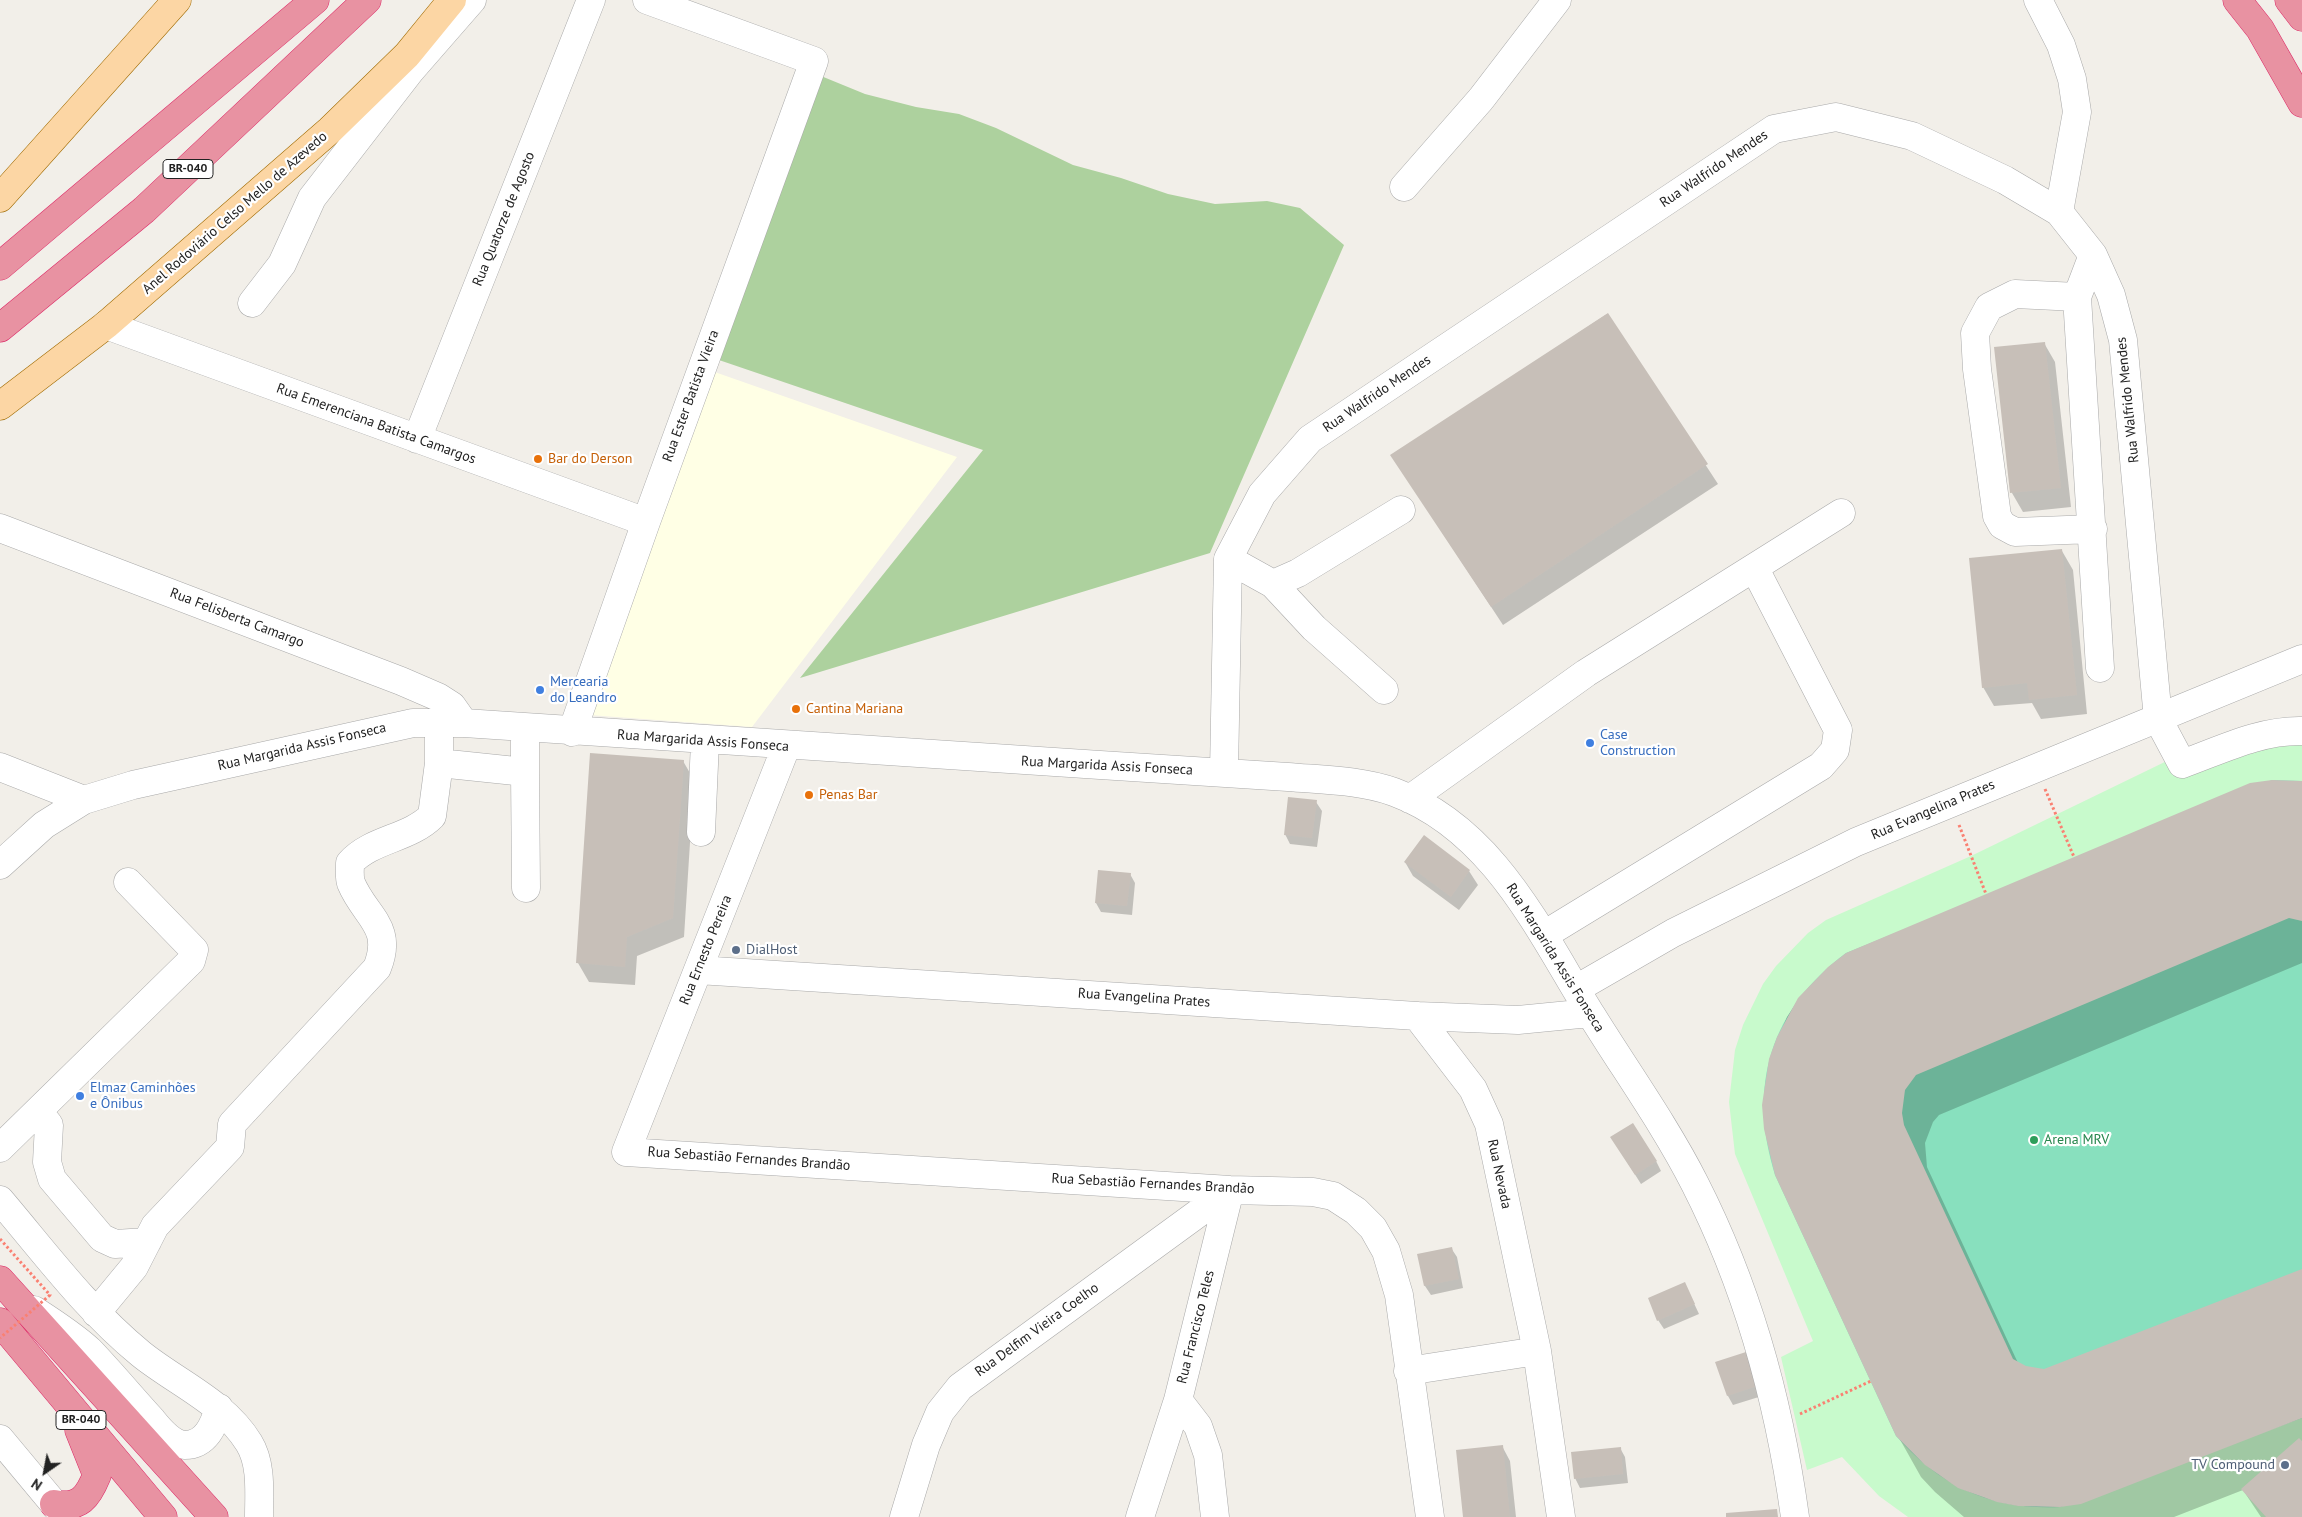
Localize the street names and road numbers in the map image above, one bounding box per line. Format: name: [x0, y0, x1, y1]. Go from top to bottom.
street label: Rua Walfrido Mendes: [1657, 127, 1771, 211]
street label: Anel Rodoviário Celso Mello de Azevedo: [139, 128, 331, 298]
street label: Rua Quatorze de Agosto: [469, 149, 539, 289]
road number: BR-040: [163, 160, 213, 178]
street label: Rua Ester Batista Vieira: [659, 328, 723, 464]
street label: Rua Walfrido Mendes: [2113, 336, 2143, 464]
street label: Rua Walfrido Mendes: [1320, 352, 1434, 436]
street label: Rua Emerenciana Batista Camargos: [274, 380, 478, 468]
street label: Rua Felisberta Camargo: [167, 585, 307, 651]
street label: Rua Margarida Assis Fonseca: [216, 719, 388, 775]
street label: Rua Margarida Assis Fonseca: [616, 727, 790, 755]
street label: Rua Margarida Assis Fonseca: [1021, 753, 1193, 779]
street label: Rua Evangelina Prates: [1869, 776, 1997, 844]
street label: Rua Margarida Assis Fonseca: [1502, 881, 1608, 1035]
street label: Rua Ernesto Pereira: [676, 893, 736, 1007]
street label: Rua Evangelina Prates: [1077, 985, 1211, 1011]
street label: Rua Nevada: [1483, 1138, 1515, 1210]
street label: Rua Sebastião Fernandes Brandão: [647, 1144, 851, 1174]
street label: Rua Sebastião Fernandes Brandão: [1051, 1170, 1255, 1198]
street label: Rua Francisco Teles: [1174, 1268, 1218, 1386]
street label: Rua Delfim Vieira Coelho: [972, 1279, 1102, 1381]
road number: BR-040: [56, 1410, 106, 1430]

